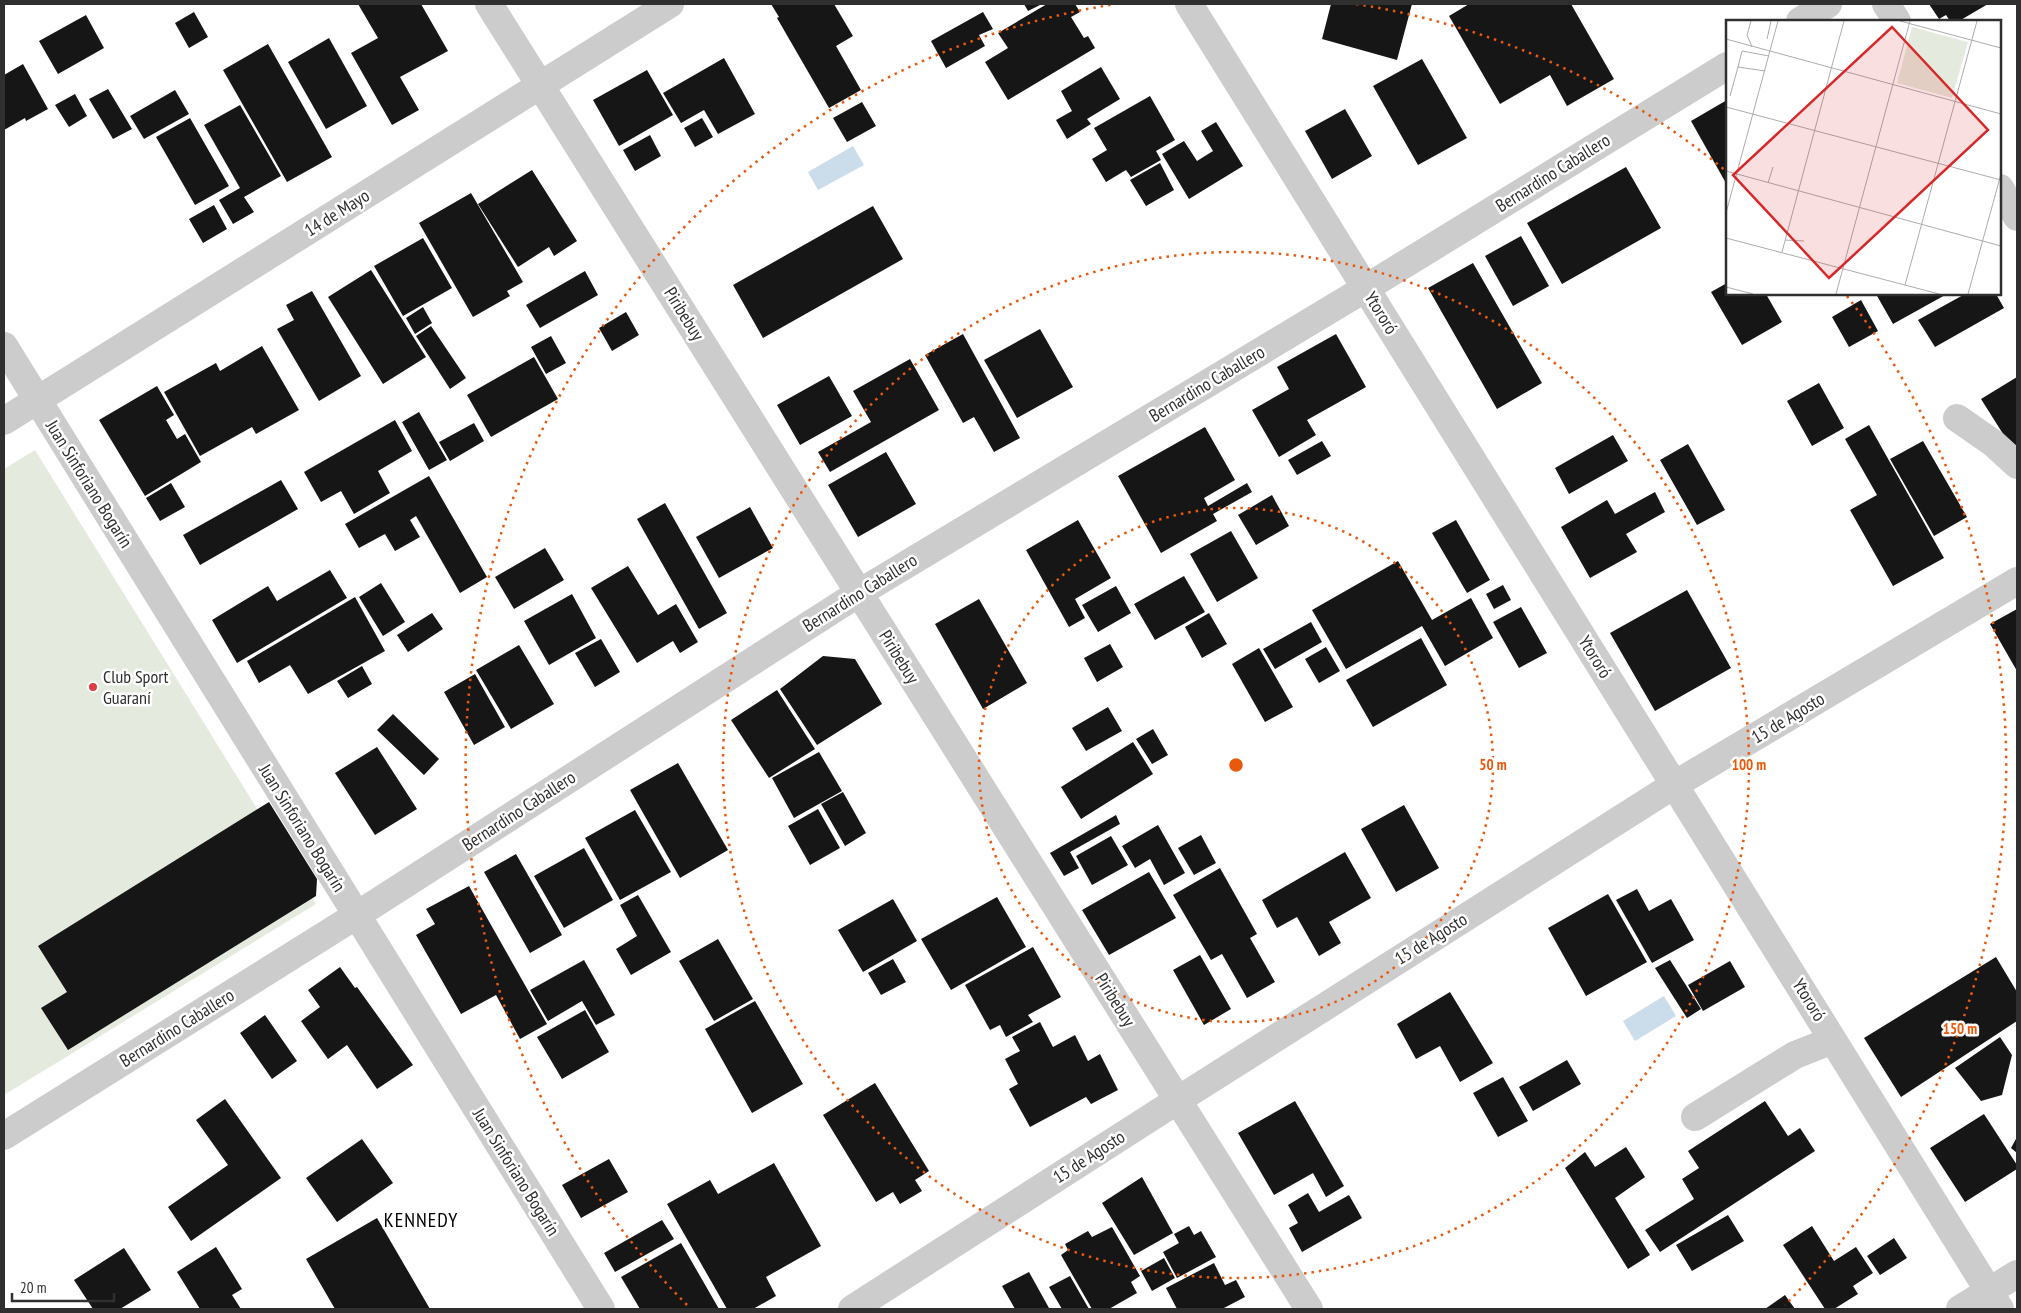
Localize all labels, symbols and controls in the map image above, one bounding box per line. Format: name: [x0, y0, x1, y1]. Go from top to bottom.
inset map: [1726, 20, 2001, 295]
street label: Bernardino Caballero: [1491, 128, 1614, 217]
street label: 14 de Mayo: [300, 184, 374, 241]
street label: Piribebuy: [659, 283, 710, 345]
street label: Ytororó: [1360, 287, 1403, 338]
street label: Bernardino Caballero: [1145, 340, 1269, 427]
street label: Juan Sinforiano Bogarín: [40, 415, 138, 552]
street label: Bernardino Caballero: [798, 548, 921, 637]
street label: Piribebuy: [874, 626, 925, 688]
street label: Ytororó: [1574, 631, 1617, 682]
place label: Club Sport Guaraní: [103, 665, 169, 709]
marker: Club Sport Guaraní: [87, 681, 99, 693]
street label: 15 de Agosto: [1747, 687, 1829, 748]
text: 50 m: [1479, 755, 1507, 774]
text: 100 m: [1732, 755, 1766, 774]
centre of rings: [1227, 756, 1245, 774]
street label: Juan Sinforiano Bogarín: [253, 759, 351, 896]
street label: Bernardino Caballero: [458, 765, 580, 856]
street label: 15 de Agosto: [1390, 907, 1471, 970]
street label: Piribebuy: [1090, 969, 1141, 1031]
street label: Ytororó: [1788, 974, 1831, 1025]
street label: Bernardino Caballero: [115, 983, 238, 1072]
text: 150 m: [1943, 1019, 1977, 1038]
street label: Juan Sinforiano Bogarín: [467, 1103, 565, 1240]
street label: 15 de Agosto: [1048, 1125, 1129, 1188]
district label: KENNEDY: [384, 1207, 458, 1233]
scale bar: [12, 1270, 115, 1302]
text: 20 m: [20, 1278, 46, 1297]

